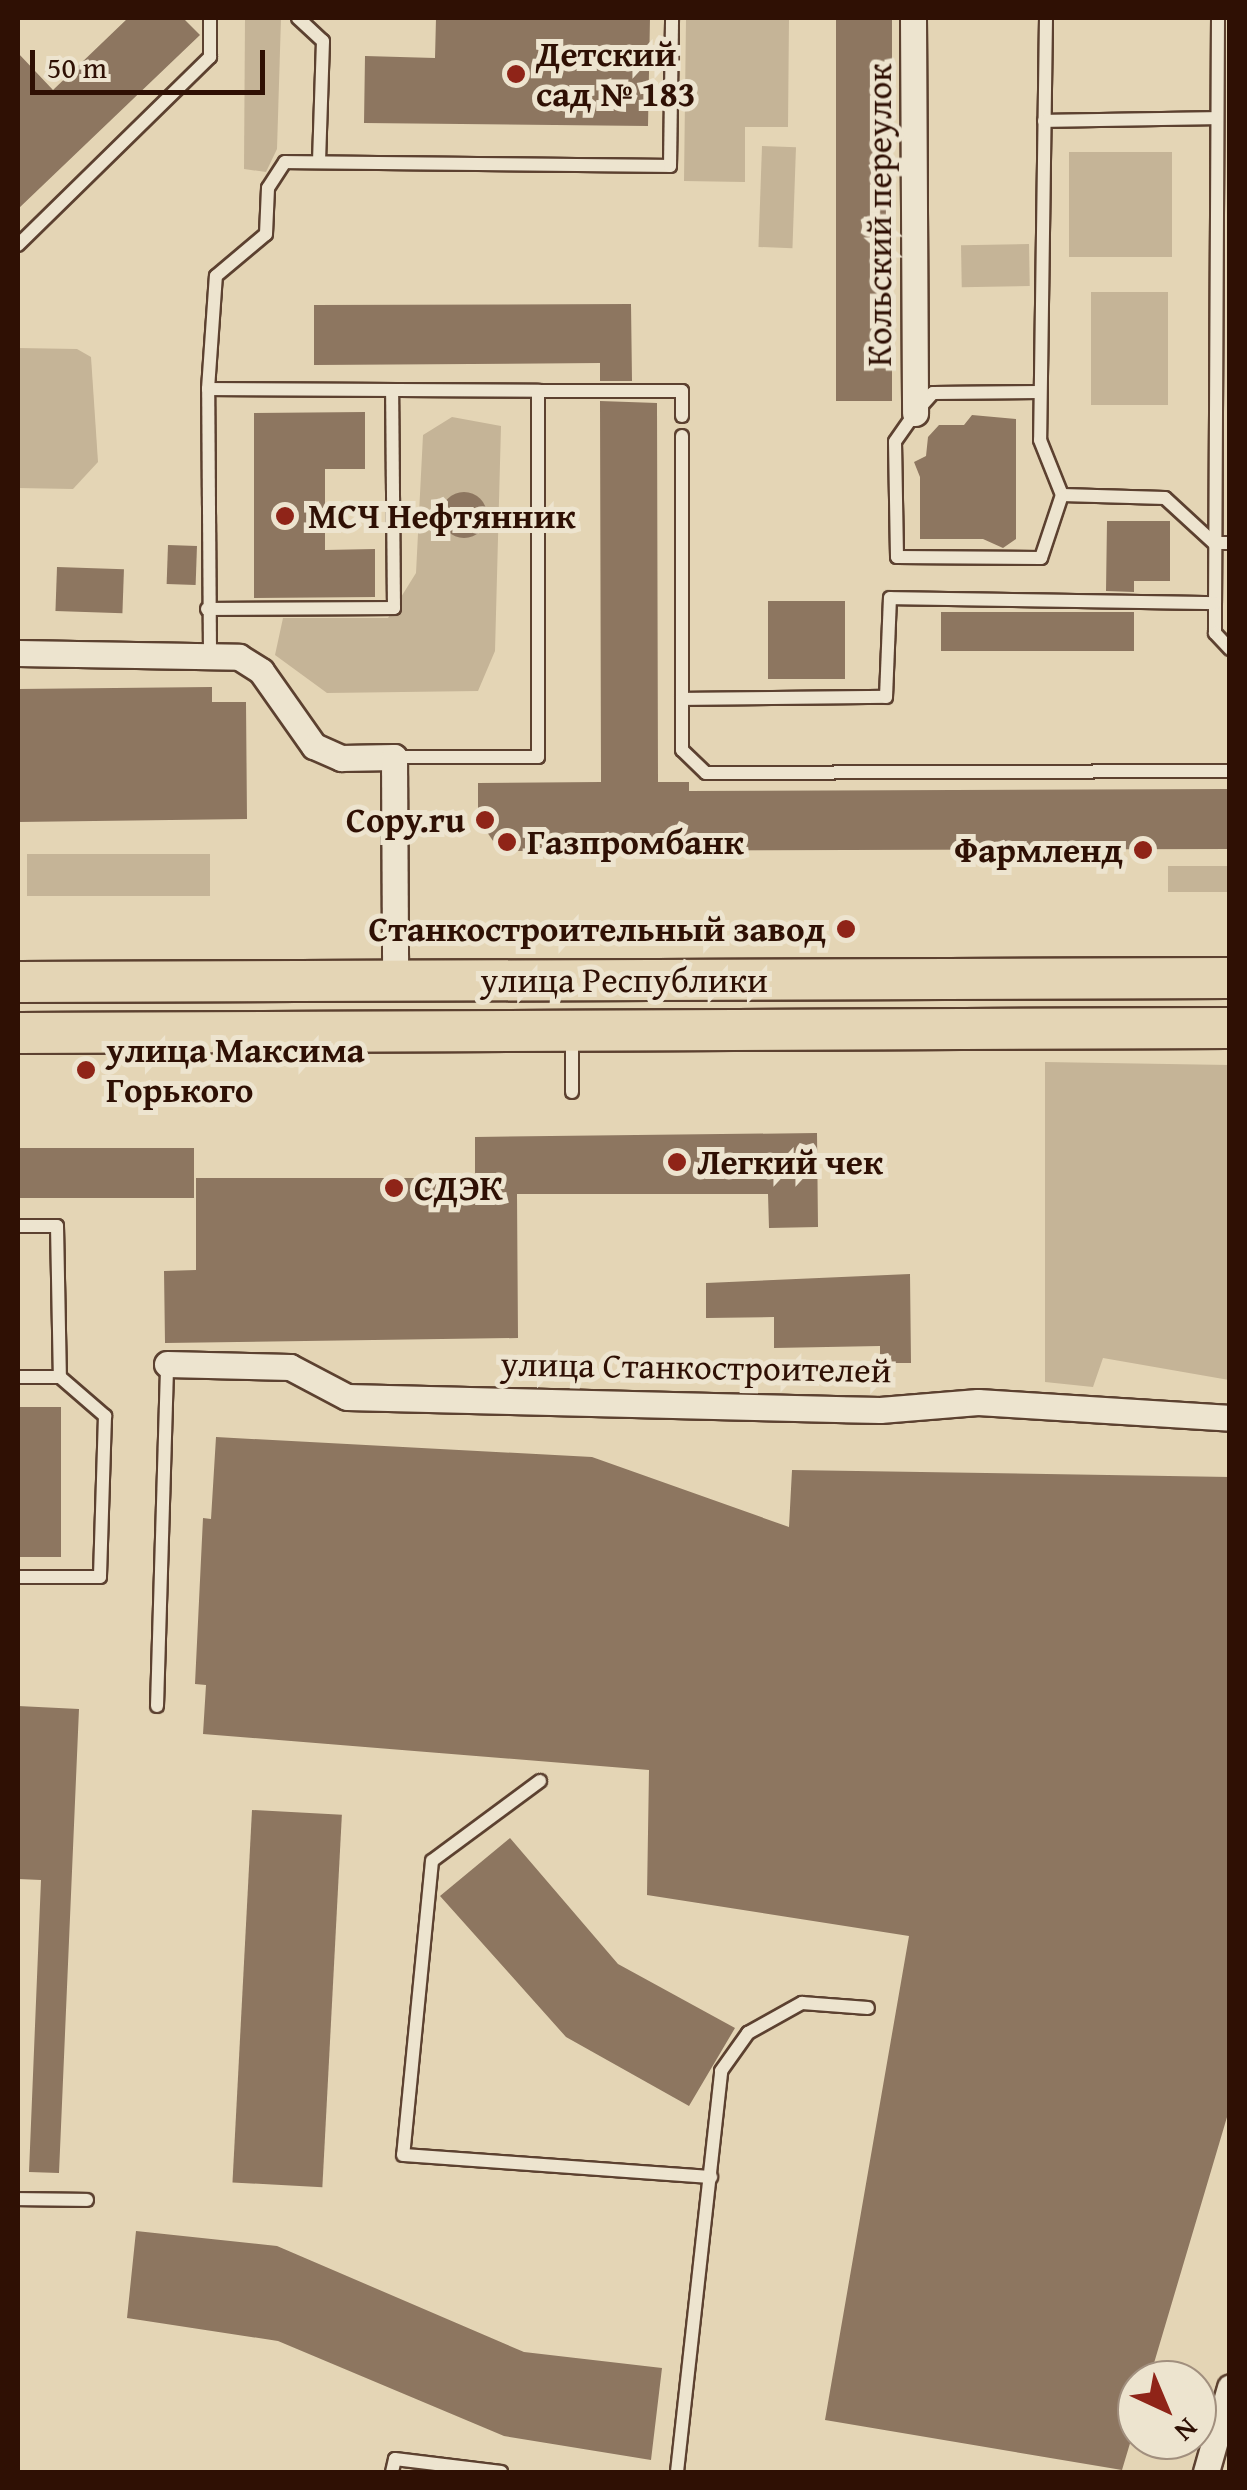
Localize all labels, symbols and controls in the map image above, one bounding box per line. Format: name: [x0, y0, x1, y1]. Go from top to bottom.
scale bar: [35, 30, 270, 92]
place label: Детский сад № 183: [536, 33, 696, 115]
text: 50 m: [47, 45, 107, 89]
marker: Детский сад № 183: [505, 63, 527, 85]
street label: Кольский переулок: [858, 63, 900, 367]
place label: МСЧ Нефтянник: [308, 495, 576, 537]
marker: МСЧ Нефтянник: [272, 503, 298, 529]
place label: Copy.ru: [346, 799, 465, 841]
marker: Copy.ru: [474, 809, 496, 831]
place label: Газпромбанк: [527, 821, 744, 863]
place label: Фармленд: [954, 829, 1123, 871]
marker: Газпромбанк: [496, 831, 518, 853]
marker: Фармленд: [1132, 839, 1154, 861]
place label: Станкостроительный завод: [368, 908, 826, 950]
marker: Станкостроительный завод: [835, 918, 857, 940]
street label: улица Республики: [480, 959, 768, 1001]
place label: улица Максима Горького: [106, 1029, 365, 1111]
marker: улица Максима Горького: [75, 1059, 97, 1081]
place label: Легкий чек: [697, 1141, 883, 1183]
marker: Легкий чек: [666, 1151, 688, 1173]
place label: СДЭК: [414, 1167, 503, 1209]
marker: СДЭК: [383, 1177, 405, 1199]
street label: улица Станкостроителей: [500, 1343, 892, 1391]
north arrow: [1117, 2360, 1217, 2460]
text: N: [1166, 2409, 1208, 2452]

